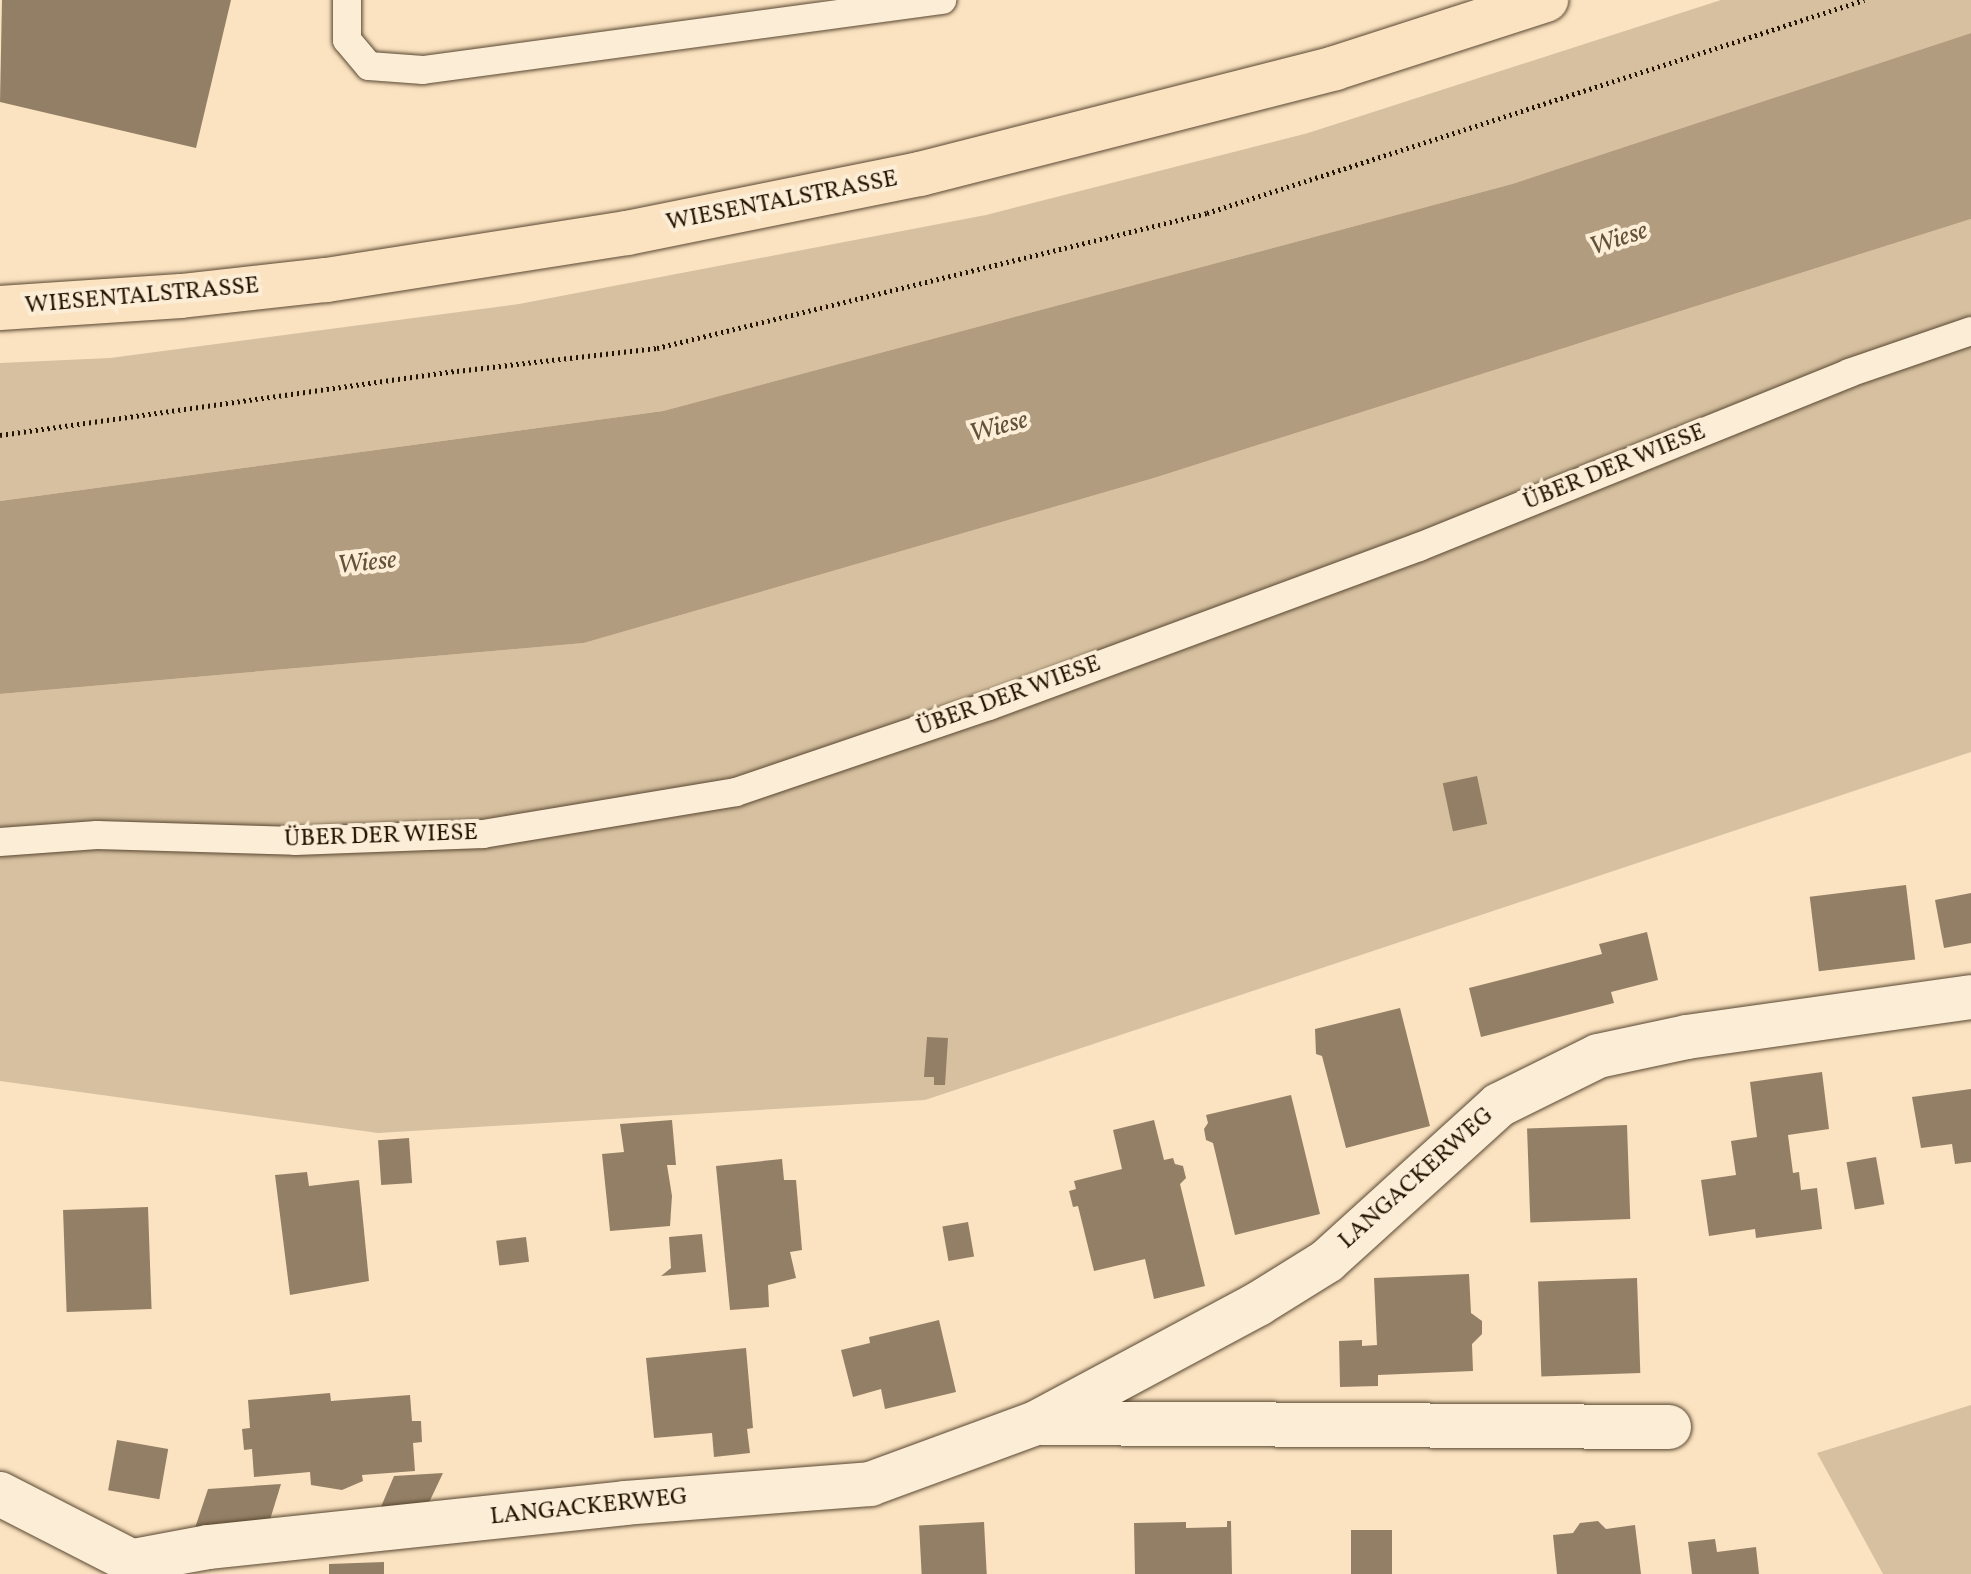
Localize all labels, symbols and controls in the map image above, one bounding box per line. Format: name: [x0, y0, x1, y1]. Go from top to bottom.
street label: WIESENTALSTRASSE: [664, 165, 900, 239]
water label: Wiese: [1586, 216, 1652, 264]
street label: WIESENTALSTRASSE: [24, 272, 260, 322]
water label: Wiese: [966, 405, 1032, 451]
street label: ÜBER DER WIESE: [1519, 418, 1711, 518]
water label: Wiese: [336, 545, 398, 583]
street label: ÜBER DER WIESE: [913, 650, 1105, 744]
street label: ÜBER DER WIESE: [283, 819, 479, 855]
street label: LANGACKERWEG: [1334, 1102, 1500, 1256]
street label: LANGACKERWEG: [489, 1483, 689, 1533]

